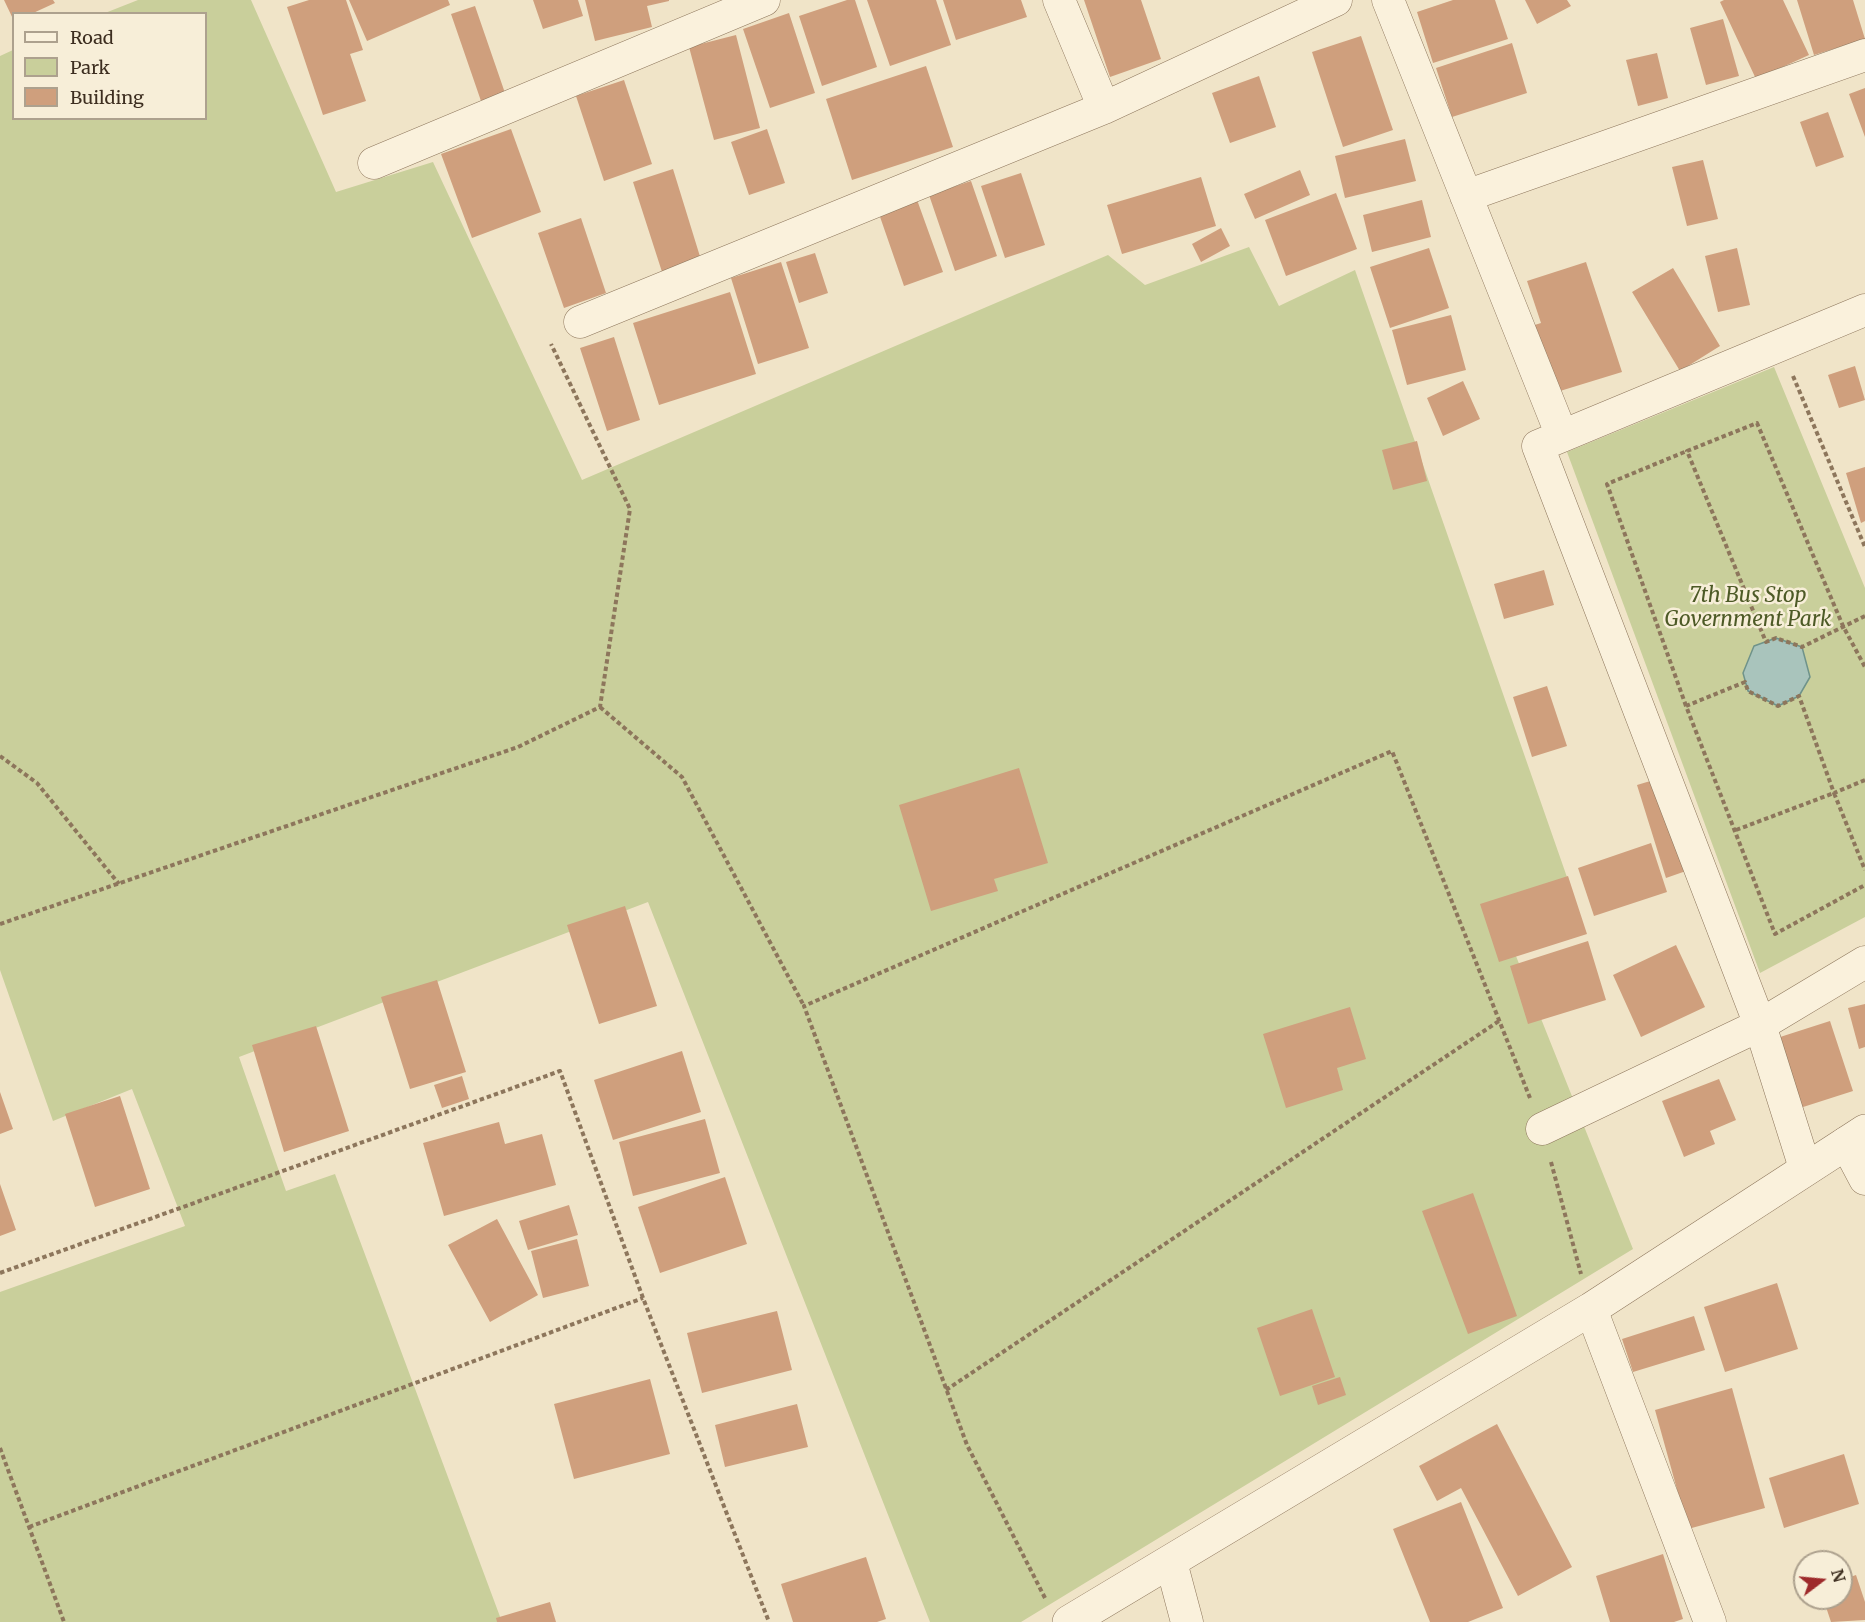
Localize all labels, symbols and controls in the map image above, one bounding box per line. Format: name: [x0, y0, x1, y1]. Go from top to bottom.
legend: [12, 12, 207, 120]
text: Road: [70, 26, 114, 49]
text: Park: [70, 56, 110, 79]
text: Building: [70, 86, 144, 109]
park label: 7th Bus Stop Government Park: [1665, 583, 1831, 633]
north arrow: [1793, 1550, 1853, 1610]
text: N: [1827, 1567, 1850, 1584]

